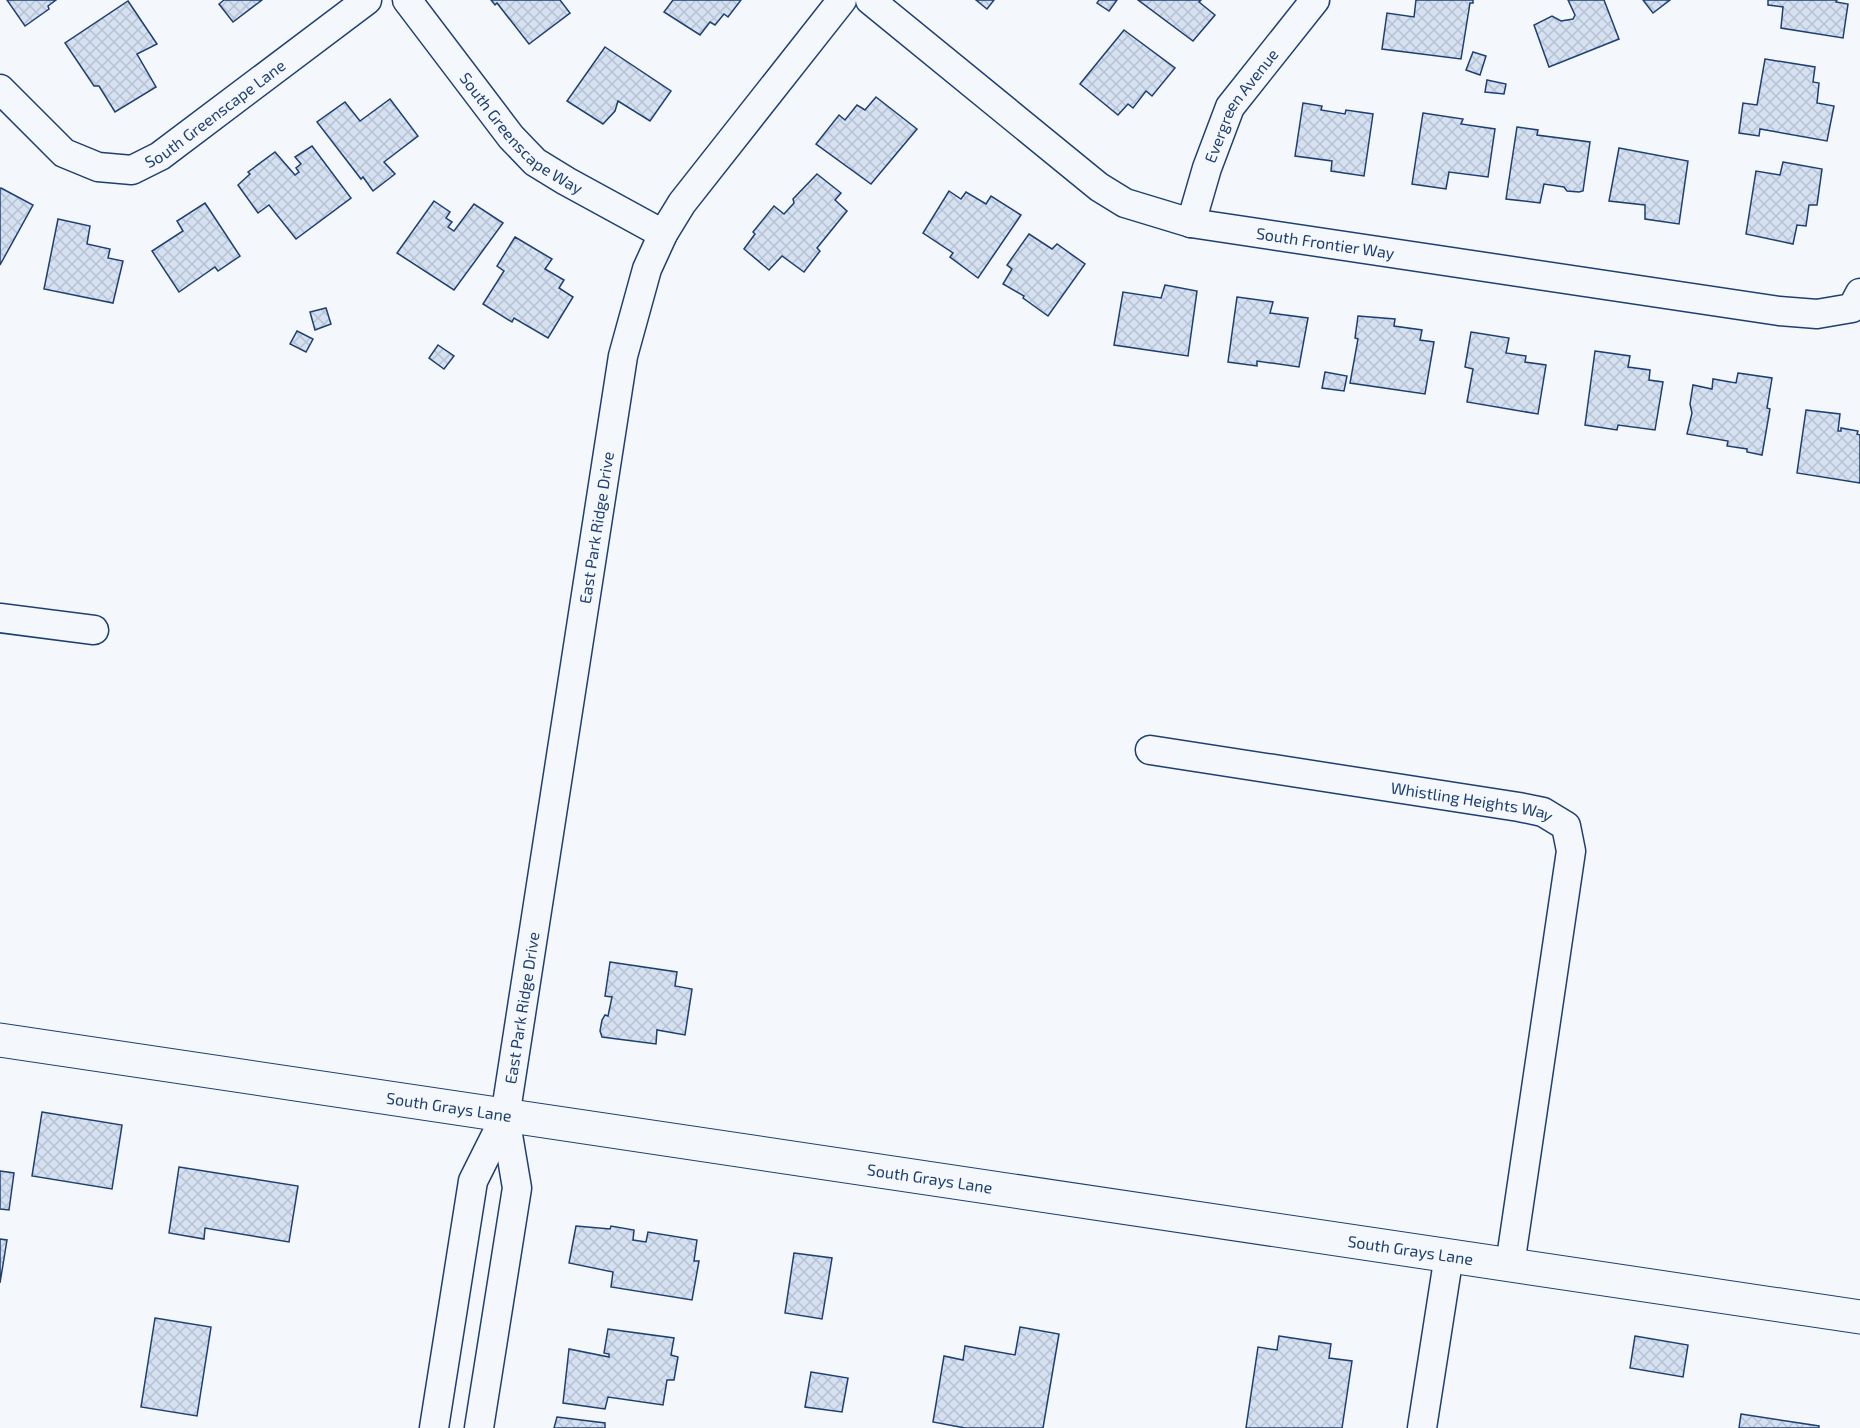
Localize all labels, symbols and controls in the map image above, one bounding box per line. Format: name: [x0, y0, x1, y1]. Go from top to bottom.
street label: Evergreen Avenue: [1200, 44, 1282, 165]
street label: South Greenscape Lane: [141, 55, 289, 171]
street label: South Greenscape Way: [456, 68, 587, 198]
street label: South Frontier Way: [1255, 223, 1396, 262]
street label: East Park Ridge Drive: [575, 450, 617, 605]
street label: Whistling Heights Way: [1389, 777, 1558, 825]
street label: East Park Ridge Drive: [500, 930, 543, 1085]
street label: South Grays Lane: [385, 1088, 513, 1125]
street label: South Grays Lane: [866, 1159, 994, 1197]
street label: South Grays Lane: [1347, 1231, 1475, 1268]

